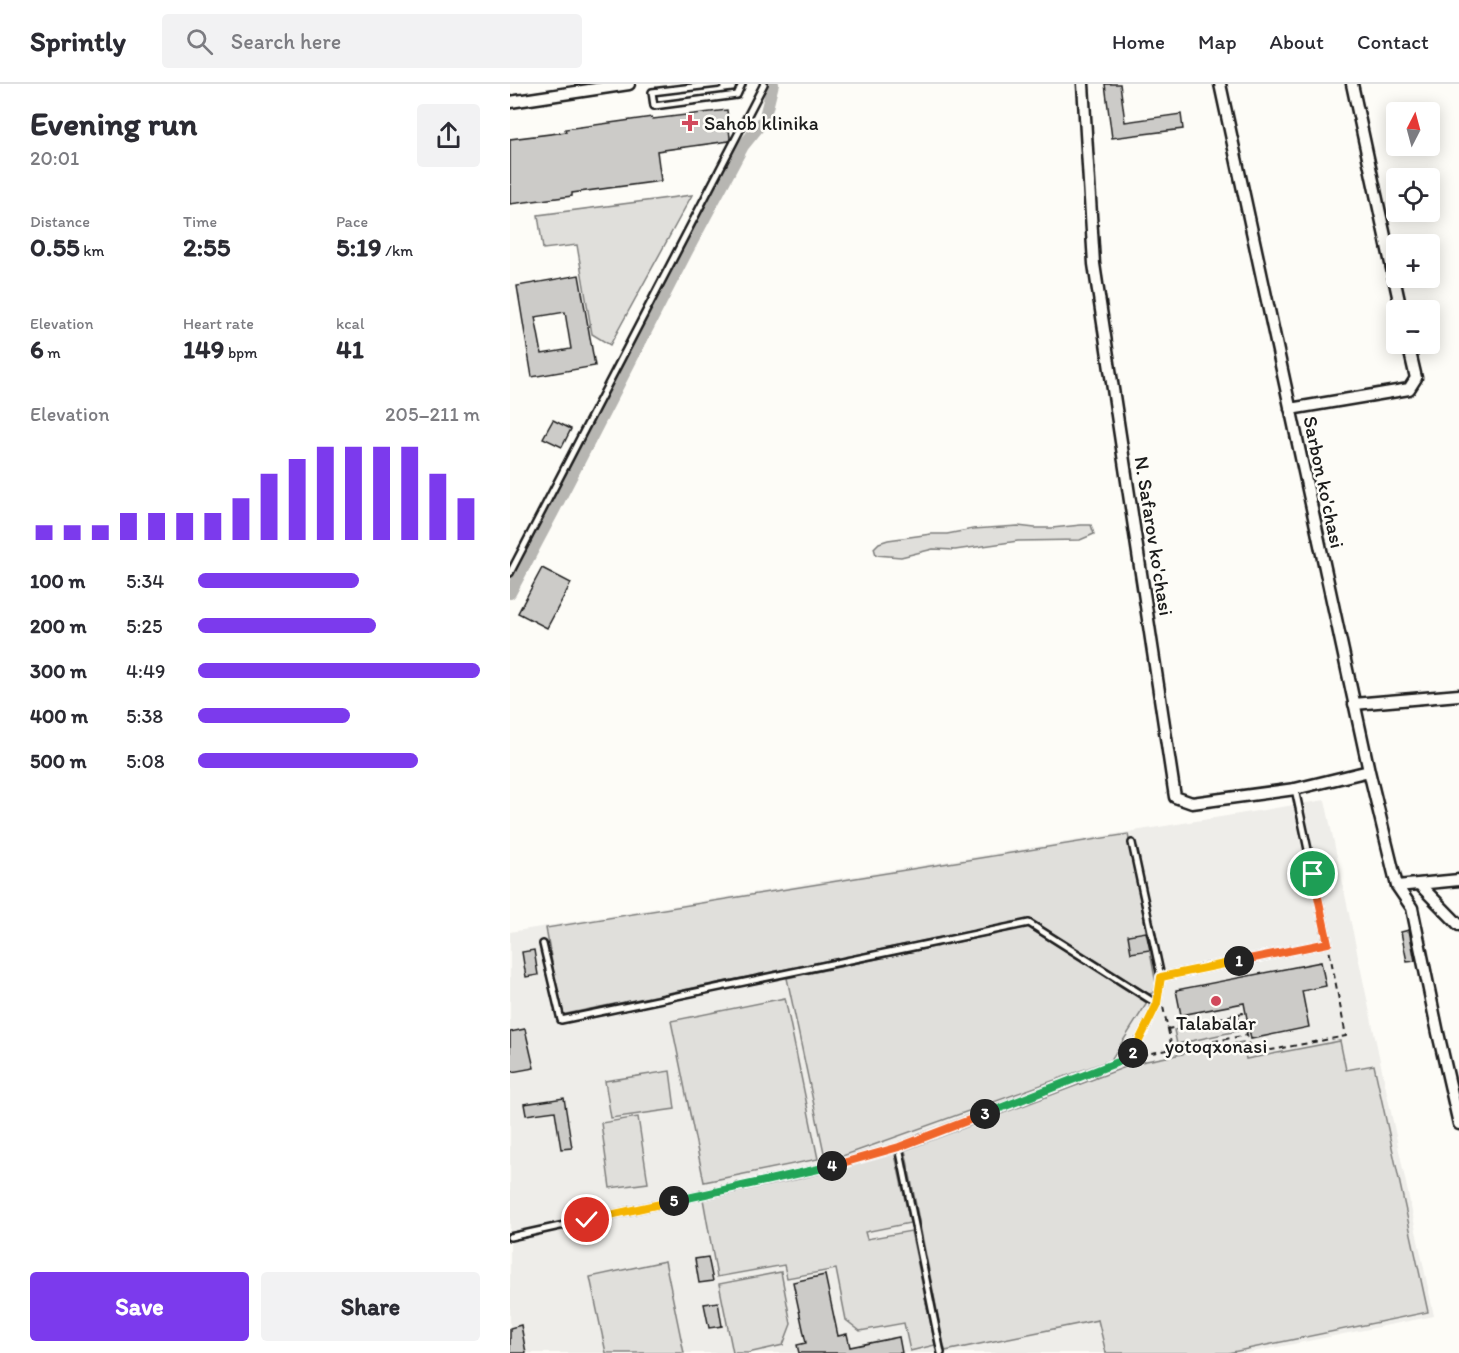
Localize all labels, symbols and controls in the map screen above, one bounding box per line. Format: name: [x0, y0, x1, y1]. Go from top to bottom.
search box: [162, 14, 582, 68]
text: Sprintly: [30, 24, 126, 58]
icon: search: [183, 25, 216, 58]
text: Search here: [231, 28, 341, 55]
text: Home: [1112, 29, 1165, 54]
text: Map: [1198, 29, 1237, 54]
text: About: [1270, 29, 1324, 54]
text: Contact: [1357, 29, 1429, 54]
north arrow: [1386, 102, 1440, 156]
map controls: [1386, 102, 1440, 354]
text: Evening run: [30, 104, 197, 143]
button: share: [417, 104, 480, 167]
place label: Sahob klinika: [704, 111, 819, 135]
marker: Sahob klinika: [681, 114, 699, 132]
text: 20:01: [30, 146, 79, 170]
button: locate: [1386, 168, 1440, 222]
text: Distance: [30, 212, 90, 231]
text: Time: [183, 212, 217, 231]
text: Pace: [336, 212, 368, 231]
text: 0.55: [30, 231, 80, 263]
text: 2:55: [183, 231, 230, 263]
text: 5:19: [336, 231, 382, 263]
button: +: [1386, 234, 1440, 288]
text: km: [80, 241, 104, 260]
text: /km: [382, 241, 413, 260]
button: −: [1386, 300, 1440, 354]
text: Elevation: [30, 314, 94, 333]
text: Heart rate: [183, 314, 254, 333]
text: kcal: [336, 314, 364, 333]
text: 6: [30, 333, 44, 365]
text: 149: [183, 333, 224, 365]
text: 41: [336, 333, 364, 365]
text: m: [44, 343, 61, 362]
text: bpm: [224, 343, 258, 362]
text: Elevation: [30, 402, 109, 426]
text: 205–211 m: [385, 402, 480, 426]
street label: Sarbon ko'chasi: [1298, 414, 1350, 550]
street label: N. Safarov ko'chasi: [1130, 455, 1178, 617]
text: 100 m: [30, 569, 85, 593]
text: 5:34: [126, 569, 164, 593]
text: 200 m: [30, 614, 86, 638]
text: 5:25: [126, 614, 162, 638]
text: 300 m: [30, 659, 87, 683]
text: 4:49: [126, 659, 165, 683]
text: 400 m: [30, 704, 88, 728]
text: 5:38: [126, 704, 163, 728]
text: 500 m: [30, 749, 86, 773]
text: 5:08: [126, 749, 165, 773]
pin: [1287, 848, 1338, 899]
icon: arrive: [1296, 857, 1329, 890]
pin: 1: [1224, 946, 1254, 976]
text: 1: [1235, 951, 1243, 970]
marker: Talabalar yotoqxonasi: [1209, 994, 1223, 1008]
place label: Talabalar yotoqxonasi: [1165, 1011, 1267, 1058]
pin: 2: [1118, 1038, 1148, 1068]
text: 2: [1129, 1043, 1137, 1062]
pin: 3: [970, 1099, 1000, 1129]
text: 3: [981, 1104, 989, 1123]
pin: 4: [817, 1151, 847, 1181]
text: 4: [827, 1156, 837, 1175]
pin: 5: [659, 1186, 689, 1216]
text: 5: [670, 1191, 678, 1210]
pin: [561, 1194, 612, 1245]
icon: check: [570, 1203, 603, 1236]
button: Save: [30, 1272, 249, 1341]
button: Share: [261, 1272, 480, 1341]

